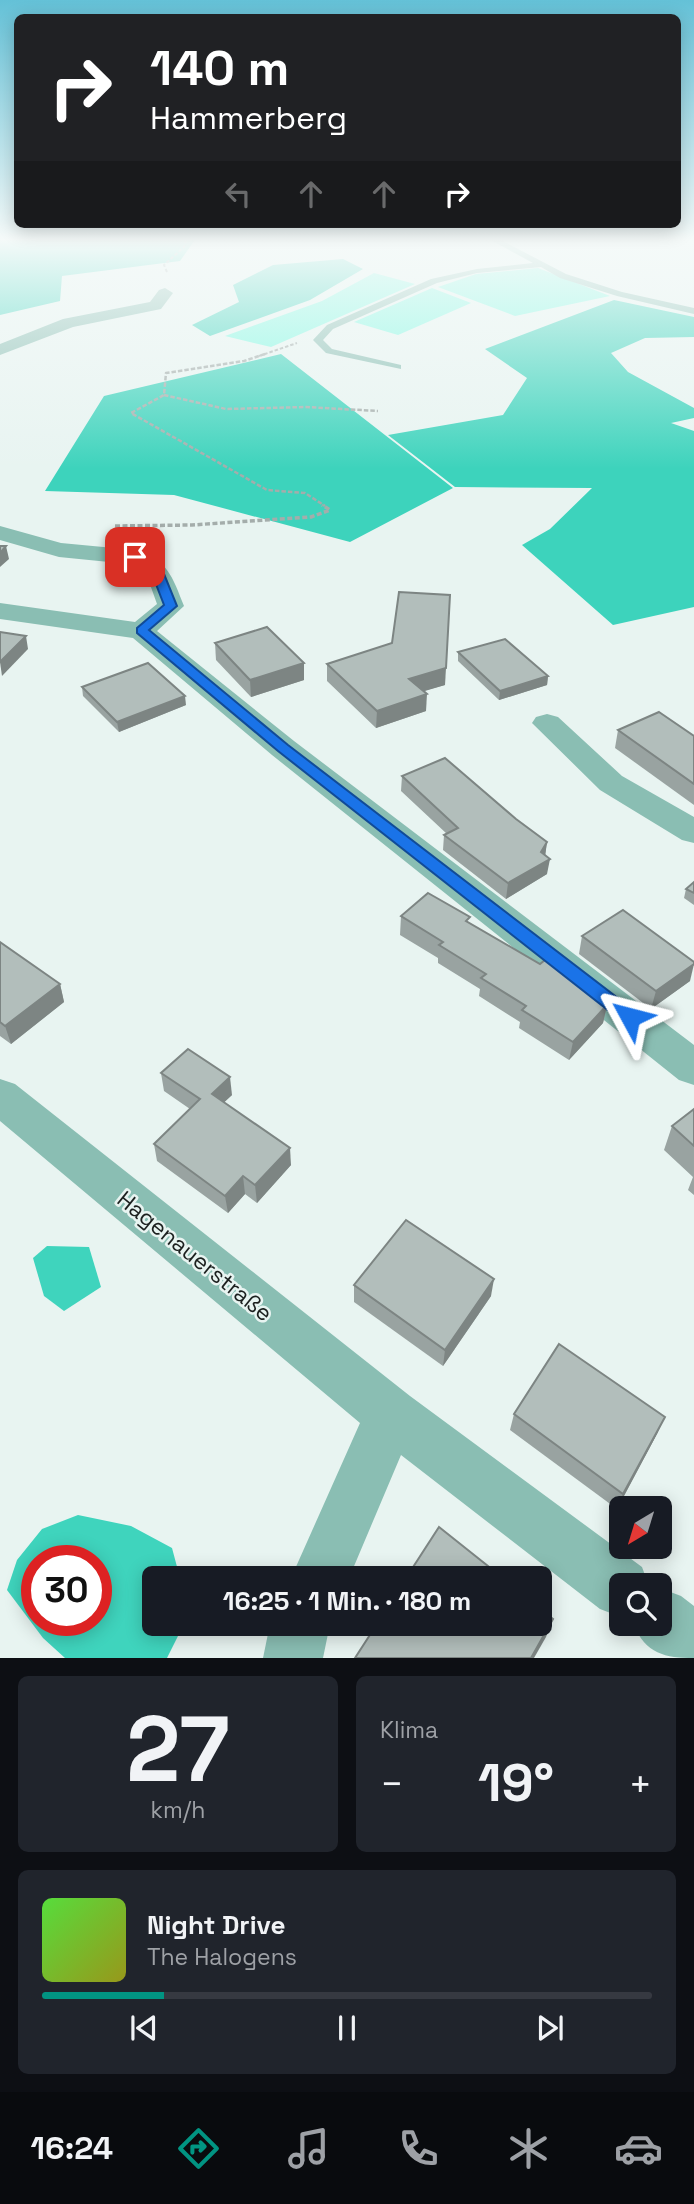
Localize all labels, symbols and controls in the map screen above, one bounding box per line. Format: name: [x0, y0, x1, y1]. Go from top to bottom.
text: 140 m: [150, 37, 289, 99]
icon: right: [35, 42, 126, 133]
text: Hammerberg: [150, 98, 347, 138]
icon: left: [219, 175, 257, 213]
icon: ahead: [292, 175, 330, 213]
icon: ahead: [365, 175, 403, 213]
icon: right: [438, 175, 476, 213]
pin: [105, 527, 165, 587]
icon: arrive: [116, 538, 154, 576]
position arrow: [593, 980, 667, 1054]
street label: Hagenauerstraße: [111, 1184, 279, 1328]
north arrow: [609, 1496, 672, 1559]
map controls: [609, 1496, 672, 1636]
speed limit sign: 30: [21, 1545, 112, 1636]
button: search: [609, 1573, 672, 1636]
text: 16:25 · 1 Min. · 180 m: [223, 1584, 471, 1618]
text: 27: [126, 1691, 230, 1808]
text: Klima: [380, 1715, 438, 1745]
text: 19°: [478, 1750, 554, 1816]
text: −: [380, 1760, 404, 1808]
text: +: [628, 1760, 652, 1808]
text: km/h: [151, 1795, 205, 1825]
text: Night Drive: [147, 1908, 285, 1942]
text: The Halogens: [147, 1942, 297, 1972]
icon: previous: [125, 2009, 163, 2047]
icon: pause: [328, 2009, 366, 2047]
icon: next: [531, 2009, 569, 2047]
icon: directions: [174, 2124, 223, 2173]
icon: music: [284, 2124, 333, 2173]
icon: phone: [394, 2124, 443, 2173]
icon: climate: [504, 2124, 553, 2173]
icon: car: [614, 2124, 663, 2173]
text: 16:24: [31, 2128, 113, 2168]

